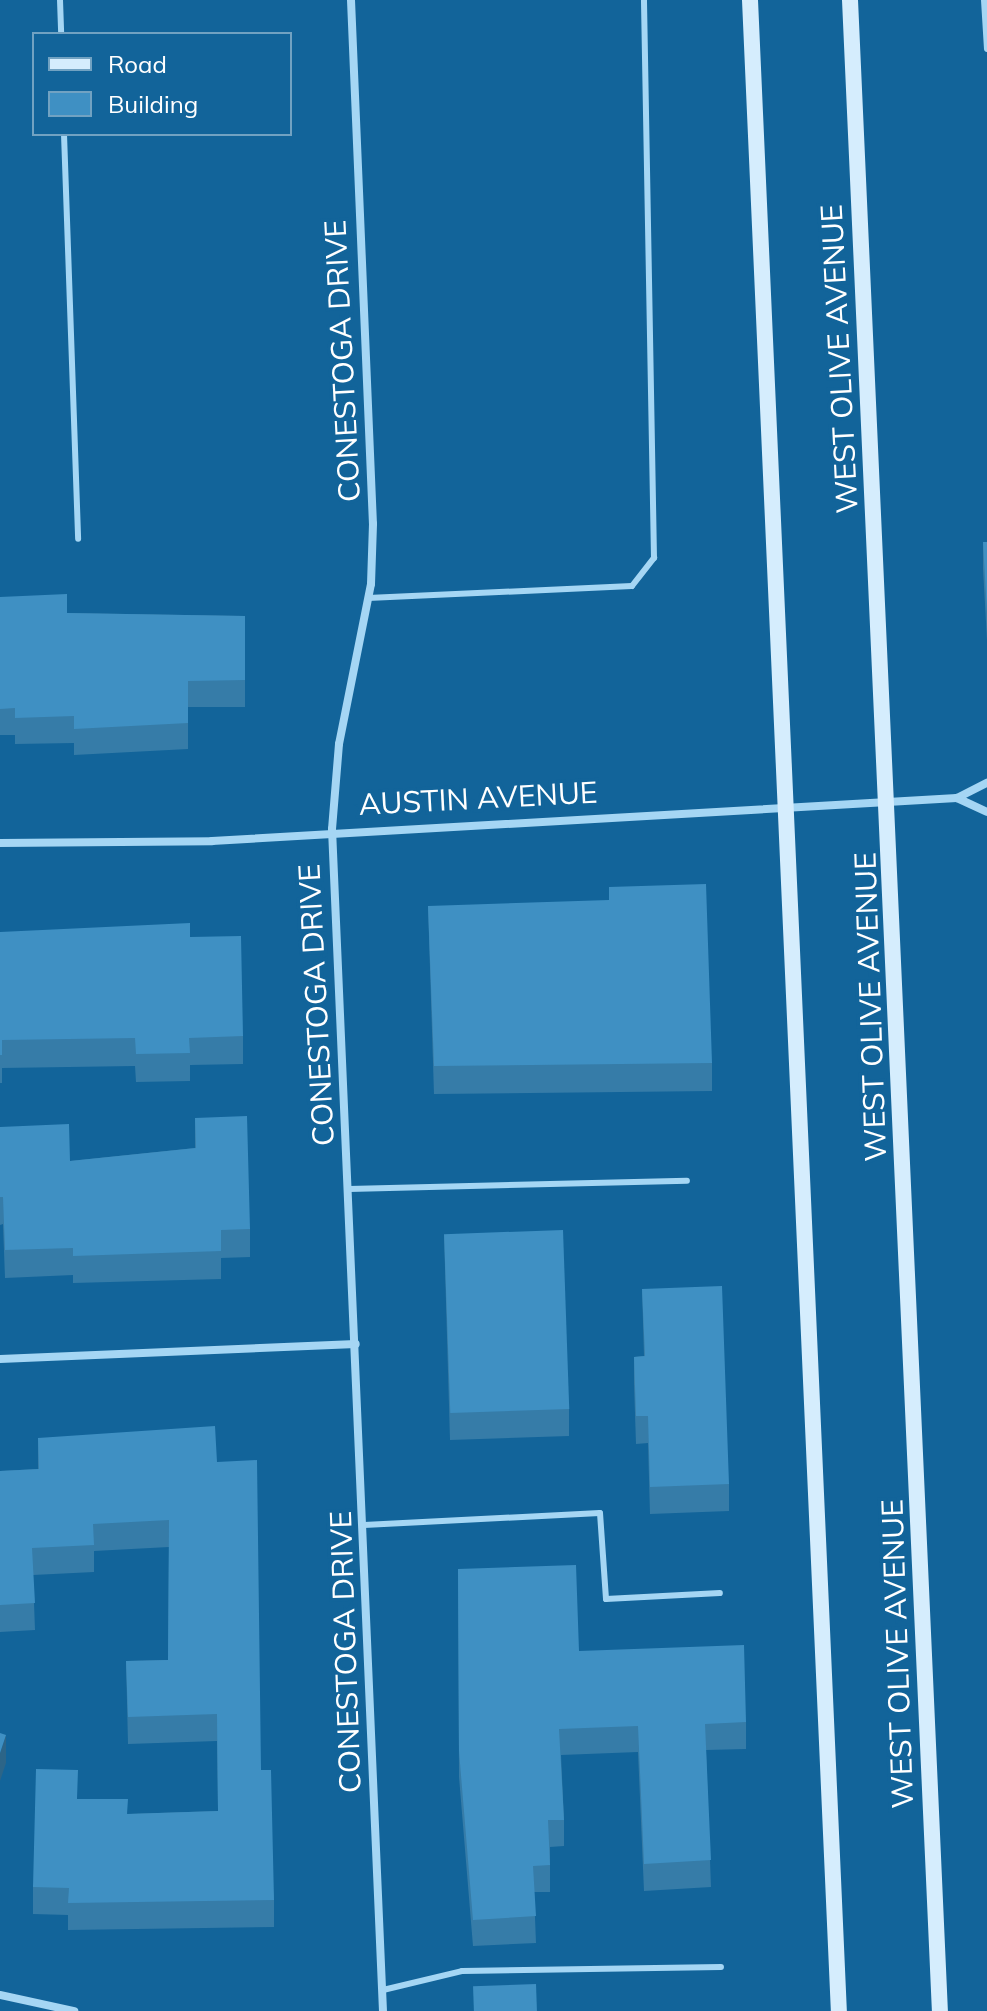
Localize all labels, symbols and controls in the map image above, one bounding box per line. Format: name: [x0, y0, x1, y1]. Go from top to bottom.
legend: [32, 32, 292, 136]
text: Road: [108, 49, 167, 79]
text: Building: [108, 89, 198, 119]
street label: WEST OLIVE AVENUE: [813, 204, 865, 514]
street label: CONESTOGA DRIVE: [317, 219, 367, 503]
street label: AUSTIN AVENUE: [358, 774, 598, 822]
street label: WEST OLIVE AVENUE: [847, 852, 893, 1162]
street label: CONESTOGA DRIVE: [291, 863, 341, 1147]
street label: WEST OLIVE AVENUE: [874, 1499, 920, 1809]
street label: CONESTOGA DRIVE: [322, 1510, 368, 1794]

